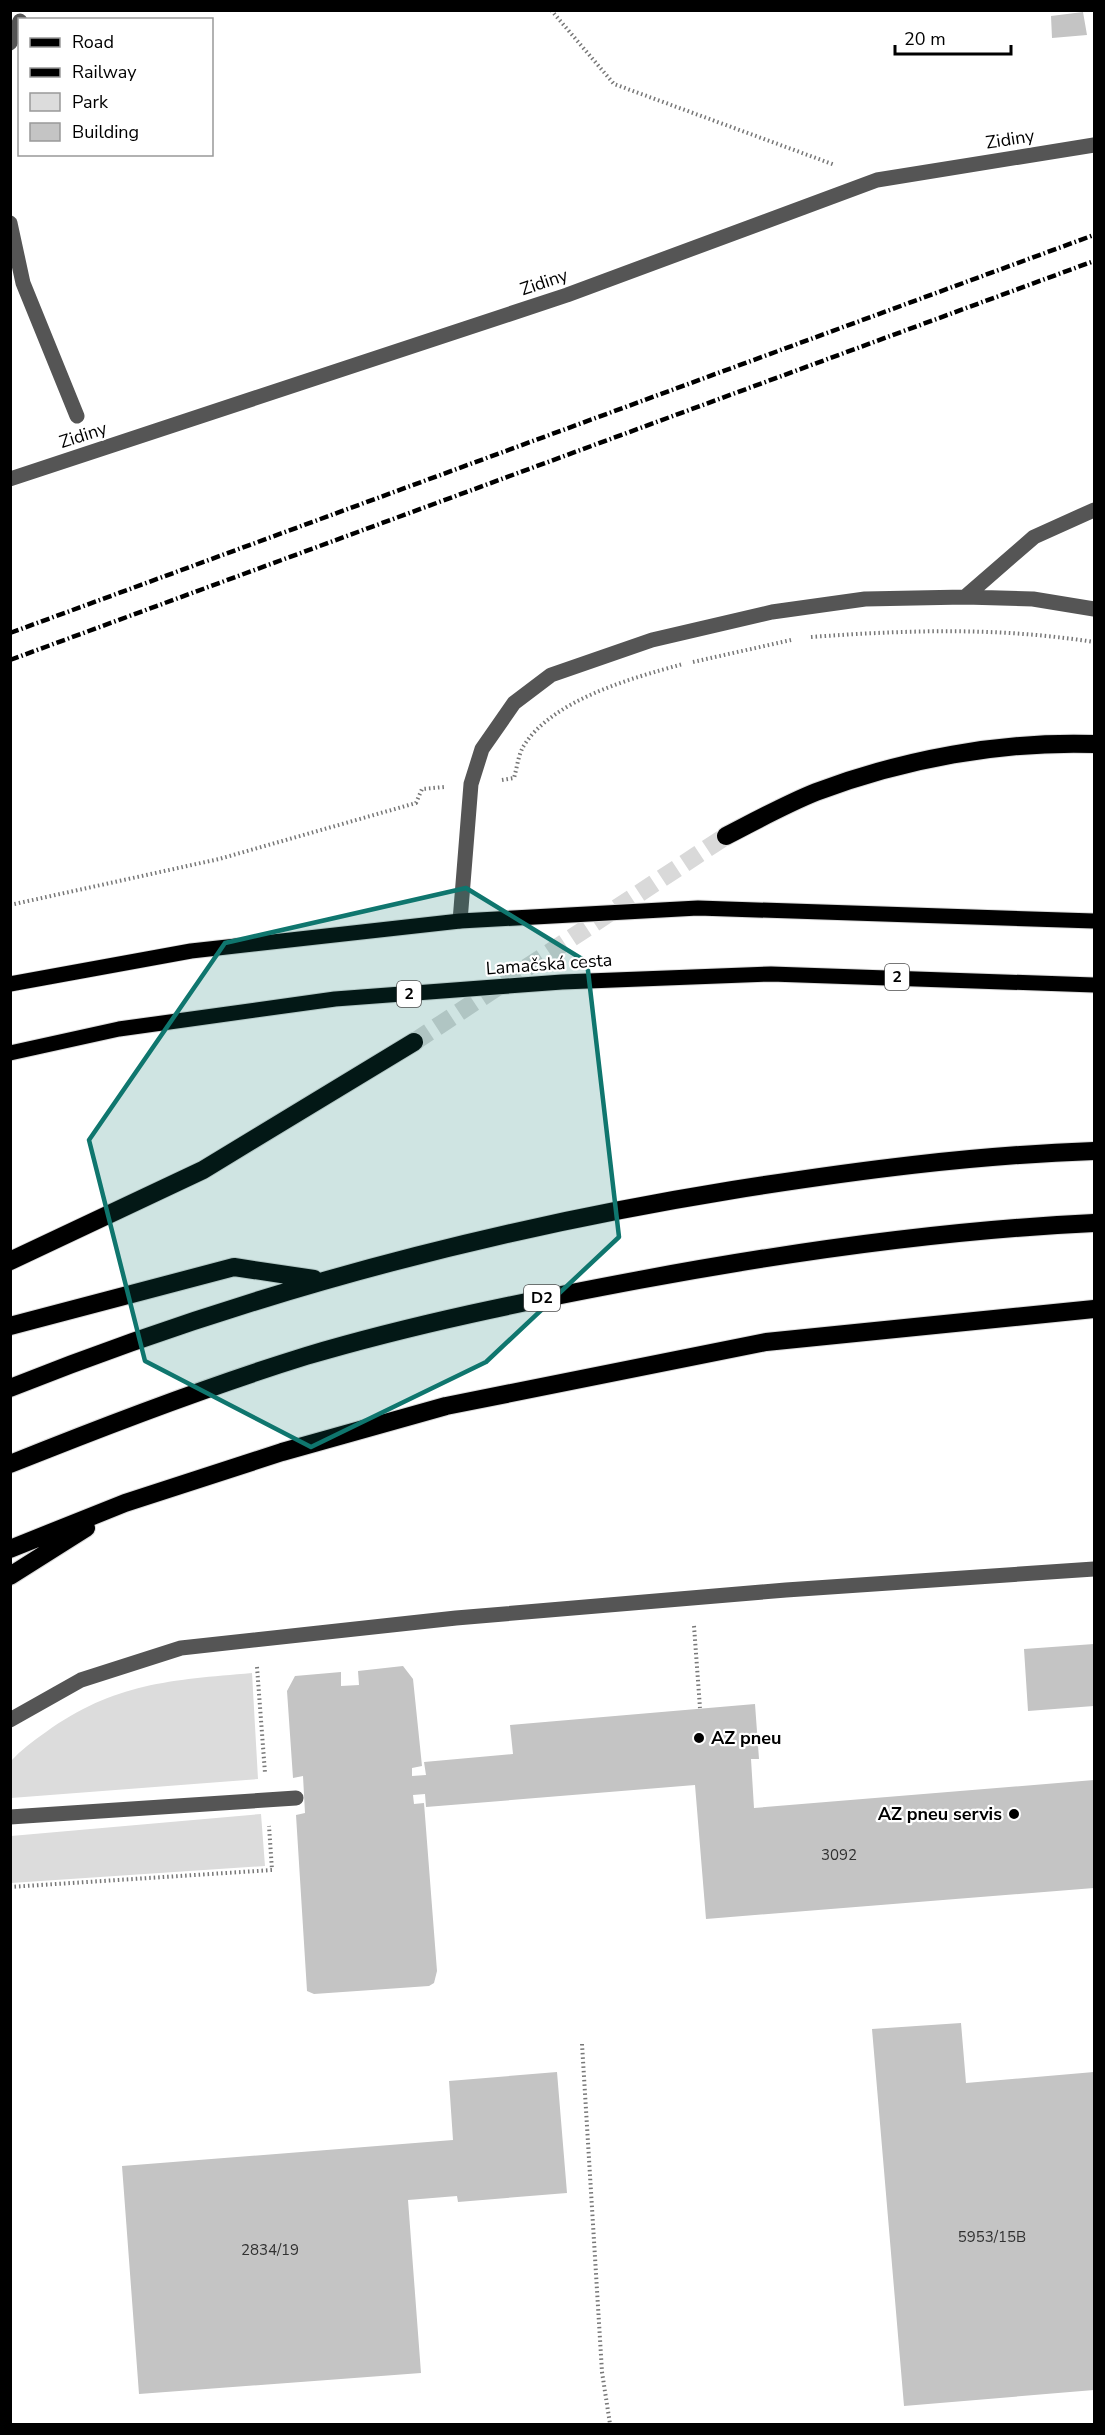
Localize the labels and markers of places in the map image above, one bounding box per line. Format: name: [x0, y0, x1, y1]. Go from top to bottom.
place label: AZ pneu: [711, 1726, 781, 1750]
marker: AZ pneu: [692, 1731, 706, 1745]
place label: AZ pneu servis: [878, 1802, 1002, 1826]
marker: AZ pneu servis: [1007, 1807, 1021, 1821]

